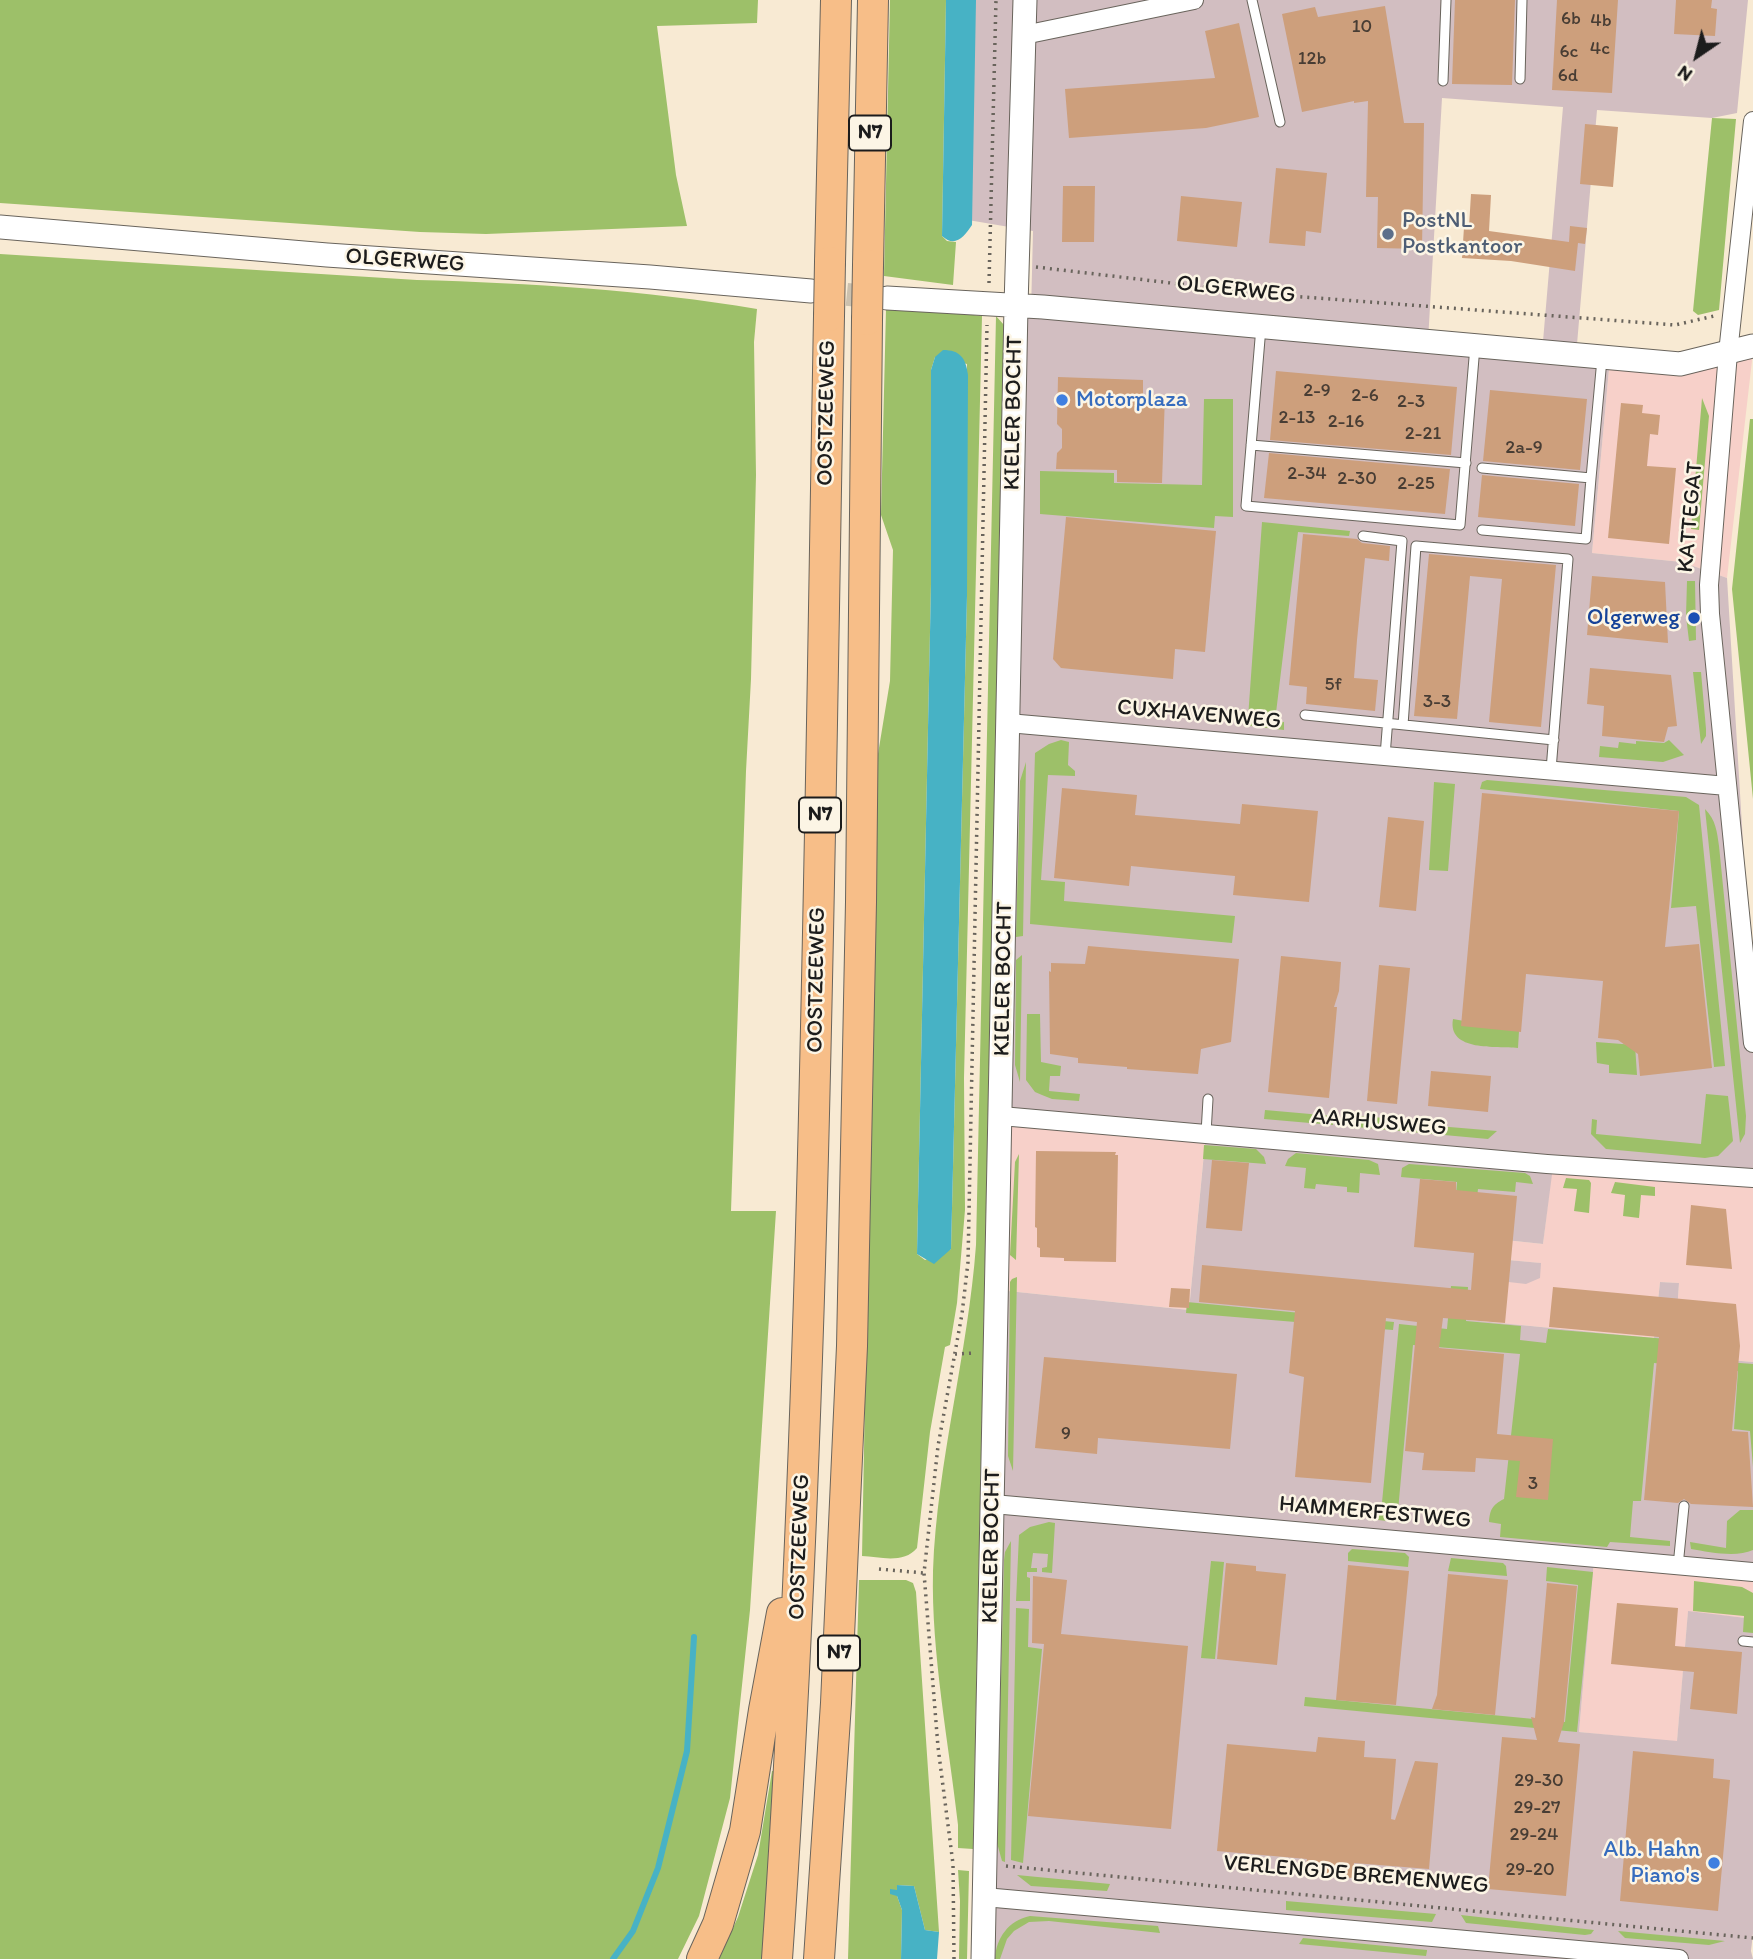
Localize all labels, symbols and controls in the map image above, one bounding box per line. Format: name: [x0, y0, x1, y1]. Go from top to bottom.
house number: 6b: [1561, 8, 1581, 30]
house number: 4b: [1590, 10, 1612, 32]
house number: 10: [1352, 16, 1372, 38]
north arrow: [1662, 21, 1732, 91]
house number: 4c: [1590, 38, 1610, 60]
house number: 6c: [1560, 41, 1578, 63]
house number: 12b: [1298, 48, 1326, 70]
text: N: [1673, 61, 1697, 87]
house number: 6d: [1558, 65, 1578, 87]
road number: N7: [849, 116, 891, 150]
place label: PostNL Postkantoor: [1402, 207, 1522, 261]
marker: PostNL Postkantoor: [1380, 226, 1396, 242]
street label: OLGERWEG: [344, 243, 466, 279]
street label: OLGERWEG: [1175, 270, 1297, 310]
street label: KIELER BOCHT: [999, 335, 1029, 491]
street label: OOSTZEEWEG: [812, 340, 842, 486]
house number: 2-9: [1303, 380, 1331, 402]
house number: 2-6: [1351, 385, 1379, 407]
place label: Motorplaza: [1076, 386, 1188, 414]
house number: 2-3: [1397, 391, 1425, 413]
marker: Motorplaza: [1054, 392, 1070, 408]
house number: 2-13: [1279, 407, 1315, 429]
house number: 2-16: [1328, 411, 1364, 433]
house number: 2-21: [1405, 423, 1441, 445]
house number: 2a-9: [1505, 437, 1543, 459]
street label: KATTEGAT: [1672, 460, 1710, 574]
house number: 2-34: [1287, 463, 1327, 485]
house number: 2-30: [1337, 468, 1377, 490]
house number: 2-25: [1397, 473, 1435, 495]
place label: Olgerweg: [1587, 604, 1680, 632]
marker: Olgerweg: [1686, 610, 1702, 626]
house number: 5f: [1324, 674, 1342, 696]
house number: 3-3: [1423, 691, 1451, 713]
street label: CUXHAVENWEG: [1116, 694, 1282, 736]
road number: N7: [799, 798, 841, 832]
street label: KIELER BOCHT: [989, 901, 1019, 1057]
street label: OOSTZEEWEG: [802, 907, 832, 1053]
street label: AARHUSWEG: [1310, 1103, 1448, 1143]
house number: 9: [1061, 1423, 1071, 1445]
street label: KIELER BOCHT: [977, 1468, 1007, 1624]
house number: 3: [1528, 1473, 1538, 1495]
street label: OOSTZEEWEG: [784, 1474, 816, 1620]
street label: HAMMERFESTWEG: [1278, 1491, 1472, 1535]
road number: N7: [818, 1636, 860, 1670]
house number: 29-30: [1514, 1770, 1564, 1792]
house number: 29-27: [1514, 1797, 1560, 1819]
house number: 29-24: [1510, 1824, 1558, 1846]
place label: Alb. Hahn Piano's: [1603, 1836, 1700, 1890]
street label: VERLENGDE BREMENWEG: [1222, 1850, 1490, 1900]
marker: Alb. Hahn Piano's: [1706, 1855, 1722, 1871]
house number: 29-20: [1505, 1859, 1555, 1881]

